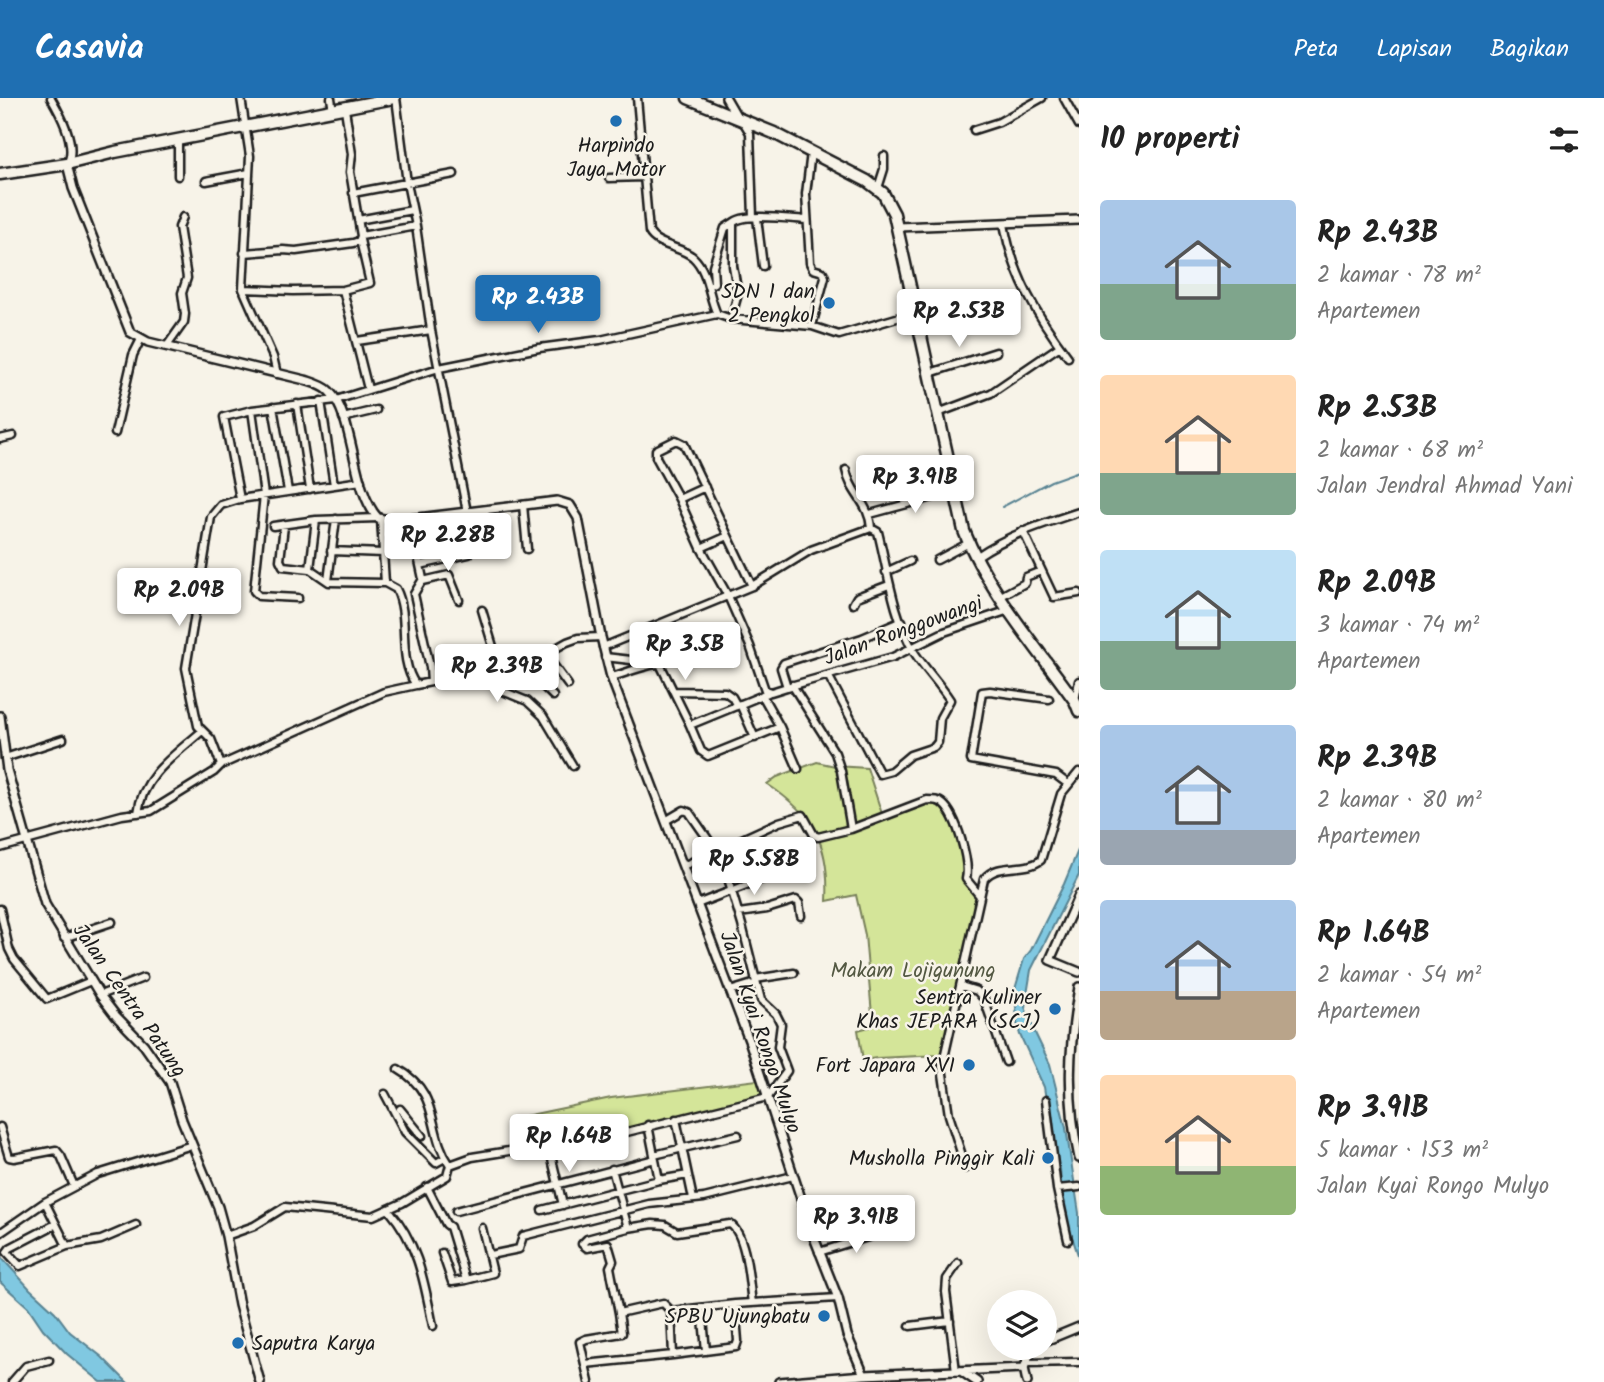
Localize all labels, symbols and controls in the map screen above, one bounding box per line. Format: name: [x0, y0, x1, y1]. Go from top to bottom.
text: Casavia: [35, 23, 144, 76]
text: Peta: [1294, 30, 1338, 69]
text: Lapisan: [1376, 30, 1452, 69]
text: Bagikan: [1490, 30, 1569, 69]
marker: Harpindo Jaya Motor: [608, 113, 624, 129]
text: 10 properti: [1100, 116, 1240, 164]
icon: filters: [1545, 121, 1583, 159]
place label: Harpindo Jaya Motor: [567, 130, 666, 187]
text: Rp 2.43B: [1317, 210, 1439, 258]
icon: home: [1156, 228, 1240, 312]
text: 2 kamar · 78 m²: [1317, 258, 1481, 294]
pin: Rp 2.43B: [466, 275, 610, 335]
place label: SDN 1 dan 2 Pengkol: [721, 276, 815, 333]
text: Rp 2.43B: [491, 280, 585, 316]
pin: Rp 2.53B: [887, 289, 1031, 349]
text: Rp 2.53B: [913, 294, 1005, 330]
text: Apartemen: [1317, 294, 1421, 330]
marker: SDN 1 dan 2 Pengkol: [821, 295, 837, 311]
text: Rp 2.53B: [1317, 385, 1438, 433]
icon: home: [1156, 403, 1240, 487]
text: 2 kamar · 68 m²: [1317, 433, 1483, 469]
pin: Rp 3.91B: [843, 456, 987, 515]
text: Rp 3.91B: [872, 460, 958, 496]
text: Jalan Jendral Ahmad Yani: [1317, 469, 1572, 505]
pin: Rp 2.28B: [376, 514, 520, 573]
text: Rp 2.28B: [400, 518, 496, 554]
text: Rp 2.09B: [1317, 560, 1437, 608]
pin: Rp 2.09B: [107, 568, 251, 628]
text: Rp 2.09B: [133, 573, 225, 609]
icon: home: [1156, 578, 1240, 662]
street label: Jalan Ronggowangi: [819, 587, 988, 675]
text: 3 kamar · 74 m²: [1317, 608, 1479, 644]
pin: Rp 3.5B: [620, 622, 750, 682]
text: Rp 3.5B: [645, 627, 725, 663]
pin: Rp 2.39B: [425, 644, 569, 704]
text: Apartemen: [1317, 644, 1421, 680]
text: Rp 2.39B: [451, 649, 543, 685]
text: Rp 2.39B: [1317, 735, 1438, 783]
icon: home: [1156, 753, 1240, 837]
text: 2 kamar · 80 m²: [1317, 783, 1482, 819]
text: Apartemen: [1317, 819, 1421, 855]
pin: Rp 5.58B: [682, 838, 826, 897]
text: Rp 5.58B: [708, 842, 800, 878]
text: Rp 1.64B: [1317, 910, 1430, 958]
street label: Jalan Centra Patung: [63, 917, 194, 1085]
street label: Jalan Kyai Rongo Mulyo: [709, 927, 810, 1138]
icon: home: [1156, 928, 1240, 1012]
park label: Makam Lojigunung: [830, 955, 996, 988]
text: 2 kamar · 54 m²: [1317, 958, 1481, 994]
place label: Sentra Kuliner Khas JEPARA (SCJ): [856, 982, 1042, 1039]
text: Apartemen: [1317, 994, 1421, 1030]
marker: Sentra Kuliner Khas JEPARA (SCJ): [1047, 1001, 1063, 1017]
place label: Fort Japara XVI: [815, 1050, 955, 1083]
marker: Fort Japara XVI: [961, 1057, 977, 1073]
text: Rp 3.91B: [1317, 1085, 1429, 1133]
icon: home: [1156, 1103, 1240, 1187]
pin: Rp 1.64B: [497, 1114, 641, 1174]
text: Rp 1.64B: [526, 1119, 612, 1155]
text: 5 kamar · 153 m²: [1317, 1133, 1488, 1169]
place label: Musholla Pinggir Kali: [849, 1143, 1035, 1176]
marker: Musholla Pinggir Kali: [1040, 1150, 1056, 1166]
text: Jalan Kyai Rongo Mulyo: [1317, 1169, 1549, 1205]
pin: Rp 3.91B: [784, 1196, 928, 1255]
text: Rp 3.91B: [813, 1200, 899, 1236]
map controls: [987, 1290, 1057, 1360]
button: layers: [987, 1290, 1057, 1360]
place label: SPBU Ujungbatu: [665, 1301, 810, 1334]
marker: SPBU Ujungbatu: [816, 1308, 832, 1324]
place label: Saputra Karya: [252, 1328, 375, 1361]
marker: Saputra Karya: [230, 1335, 246, 1351]

